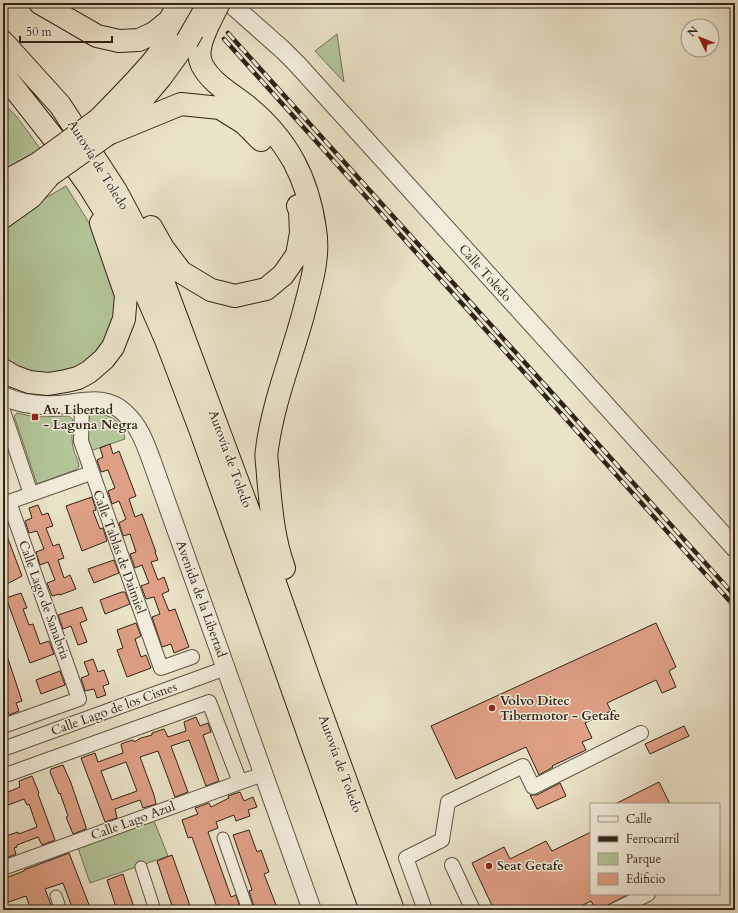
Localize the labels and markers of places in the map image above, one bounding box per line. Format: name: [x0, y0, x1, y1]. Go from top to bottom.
place label: Av. Libertad - Laguna Negra: [43, 401, 138, 434]
marker: Av. Libertad - Laguna Negra: [30, 412, 40, 422]
place label: Volvo Ditec Tibermotor - Getafe: [500, 692, 620, 725]
marker: Volvo Ditec Tibermotor - Getafe: [487, 703, 497, 713]
place label: Seat Getafe: [497, 857, 564, 875]
marker: Seat Getafe: [484, 861, 494, 871]

